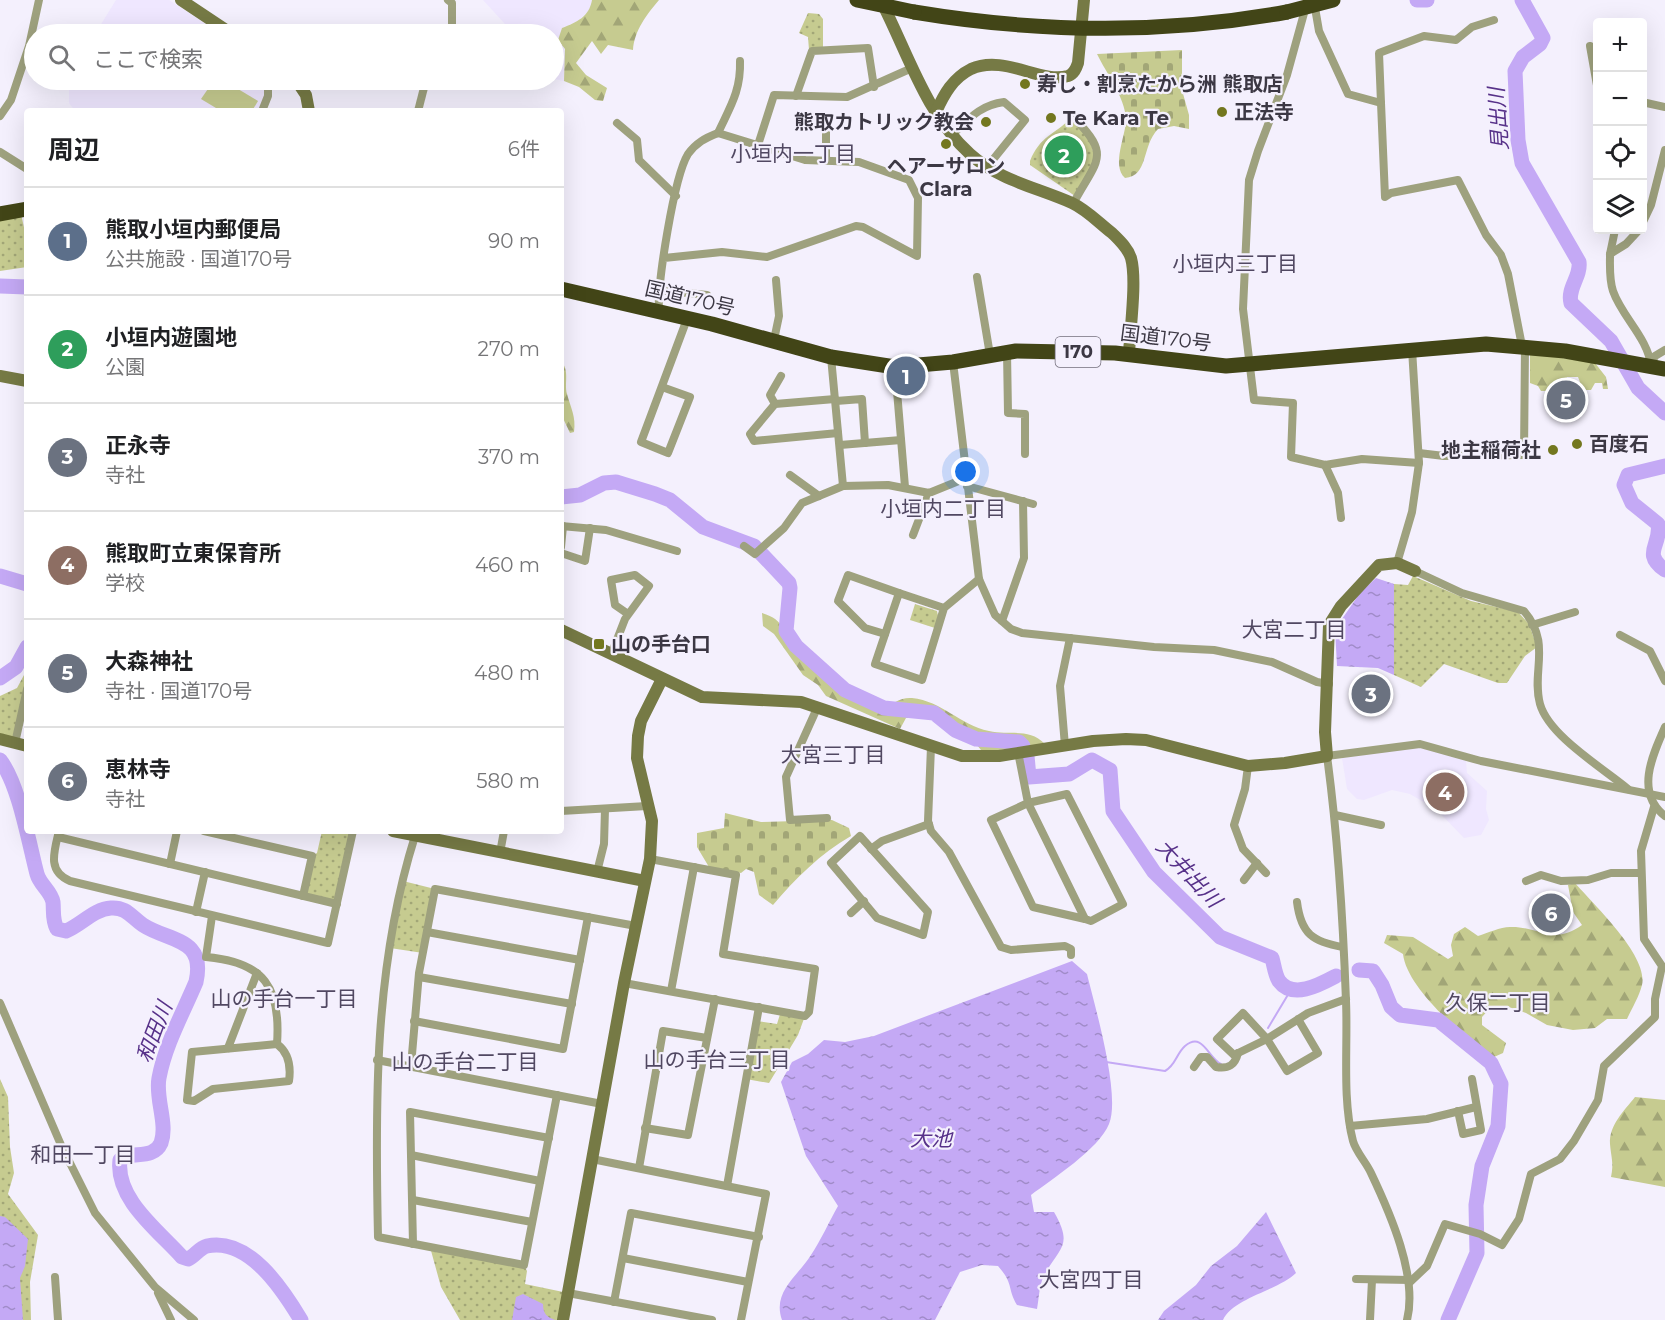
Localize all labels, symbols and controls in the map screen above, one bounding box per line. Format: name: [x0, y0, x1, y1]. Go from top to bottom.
map controls: [1593, 18, 1647, 234]
button: +: [1593, 18, 1647, 72]
search box: [24, 24, 564, 90]
icon: search: [45, 41, 78, 74]
text: ここで検索: [93, 46, 203, 73]
place label: 寿し・割烹たから洲 熊取店: [1037, 72, 1283, 96]
button: −: [1593, 72, 1647, 126]
marker: 寿し・割烹たから洲 熊取店: [1018, 77, 1032, 91]
water label: 見出川: [1483, 85, 1513, 151]
place label: 正法寺: [1234, 100, 1294, 124]
marker: 正法寺: [1215, 105, 1229, 119]
place label: Te Kara Te: [1063, 106, 1169, 130]
place label: 熊取カトリック教会: [794, 110, 974, 134]
marker: Te Kara Te: [1044, 111, 1058, 125]
marker: 熊取カトリック教会: [979, 115, 993, 129]
button: locate: [1593, 126, 1647, 180]
pin: 2: [1044, 132, 1084, 178]
text: 周辺: [48, 134, 100, 166]
text: 6件: [508, 137, 540, 161]
marker: ヘアーサロン Clara: [939, 137, 953, 151]
district label: 小垣内一丁目: [730, 141, 856, 166]
place label: ヘアーサロン Clara: [887, 154, 1005, 201]
button: layers: [1593, 180, 1647, 234]
text: 熊取小垣内郵便局: [105, 216, 281, 243]
text: 1: [64, 229, 71, 253]
text: 90 m: [488, 229, 540, 253]
text: 公共施設 · 国道170号: [105, 247, 292, 271]
district label: 小垣内三丁目: [1172, 251, 1298, 276]
street label: 国道170号: [643, 276, 737, 320]
street label: 国道170号: [1119, 320, 1213, 356]
text: 小垣内遊園地: [105, 324, 237, 351]
text: 2: [62, 337, 73, 361]
text: 270 m: [478, 337, 540, 361]
road number: 170: [1056, 337, 1100, 367]
pin: 1: [886, 354, 926, 398]
text: 公園: [105, 355, 145, 379]
pin: 5: [1546, 378, 1586, 422]
text: 正永寺: [105, 432, 171, 459]
place label: 百度石: [1589, 432, 1649, 456]
marker: 百度石: [1570, 437, 1584, 451]
place label: 地主稲荷社: [1441, 438, 1541, 462]
marker: 地主稲荷社: [1546, 443, 1560, 457]
text: 3: [62, 445, 73, 469]
text: 370 m: [478, 445, 540, 469]
your location: [951, 457, 980, 486]
text: 寺社: [105, 463, 145, 487]
district label: 小垣内二丁目: [880, 496, 1006, 521]
text: 熊取町立東保育所: [105, 540, 281, 567]
text: 4: [61, 553, 74, 577]
text: 460 m: [475, 553, 540, 577]
text: 学校: [105, 571, 145, 595]
district label: 大宮二丁目: [1242, 617, 1347, 642]
place label: 山の手台口: [611, 632, 711, 656]
marker: 山の手台口: [592, 637, 606, 651]
text: 大森神社: [105, 648, 193, 675]
text: 5: [62, 661, 73, 685]
text: 480 m: [474, 661, 540, 685]
pin: 3: [1352, 672, 1390, 716]
text: 寺社 · 国道170号: [105, 679, 252, 703]
district label: 大宮三丁目: [781, 742, 886, 767]
text: 恵林寺: [105, 756, 171, 783]
text: 6: [61, 769, 74, 793]
text: 580 m: [476, 769, 540, 793]
pin: 4: [1426, 770, 1464, 814]
text: 寺社: [105, 787, 145, 811]
water label: 大井出川: [1151, 834, 1228, 914]
pin: 6: [1532, 890, 1570, 936]
district label: 山の手台一丁目: [211, 986, 358, 1011]
district label: 久保二丁目: [1446, 990, 1551, 1015]
water label: 和田川: [131, 996, 178, 1066]
district label: 山の手台三丁目: [644, 1047, 791, 1072]
district label: 山の手台二丁目: [392, 1049, 539, 1074]
water label: 大池: [910, 1126, 954, 1151]
district label: 和田一丁目: [31, 1142, 136, 1167]
district label: 大宮四丁目: [1039, 1267, 1144, 1292]

